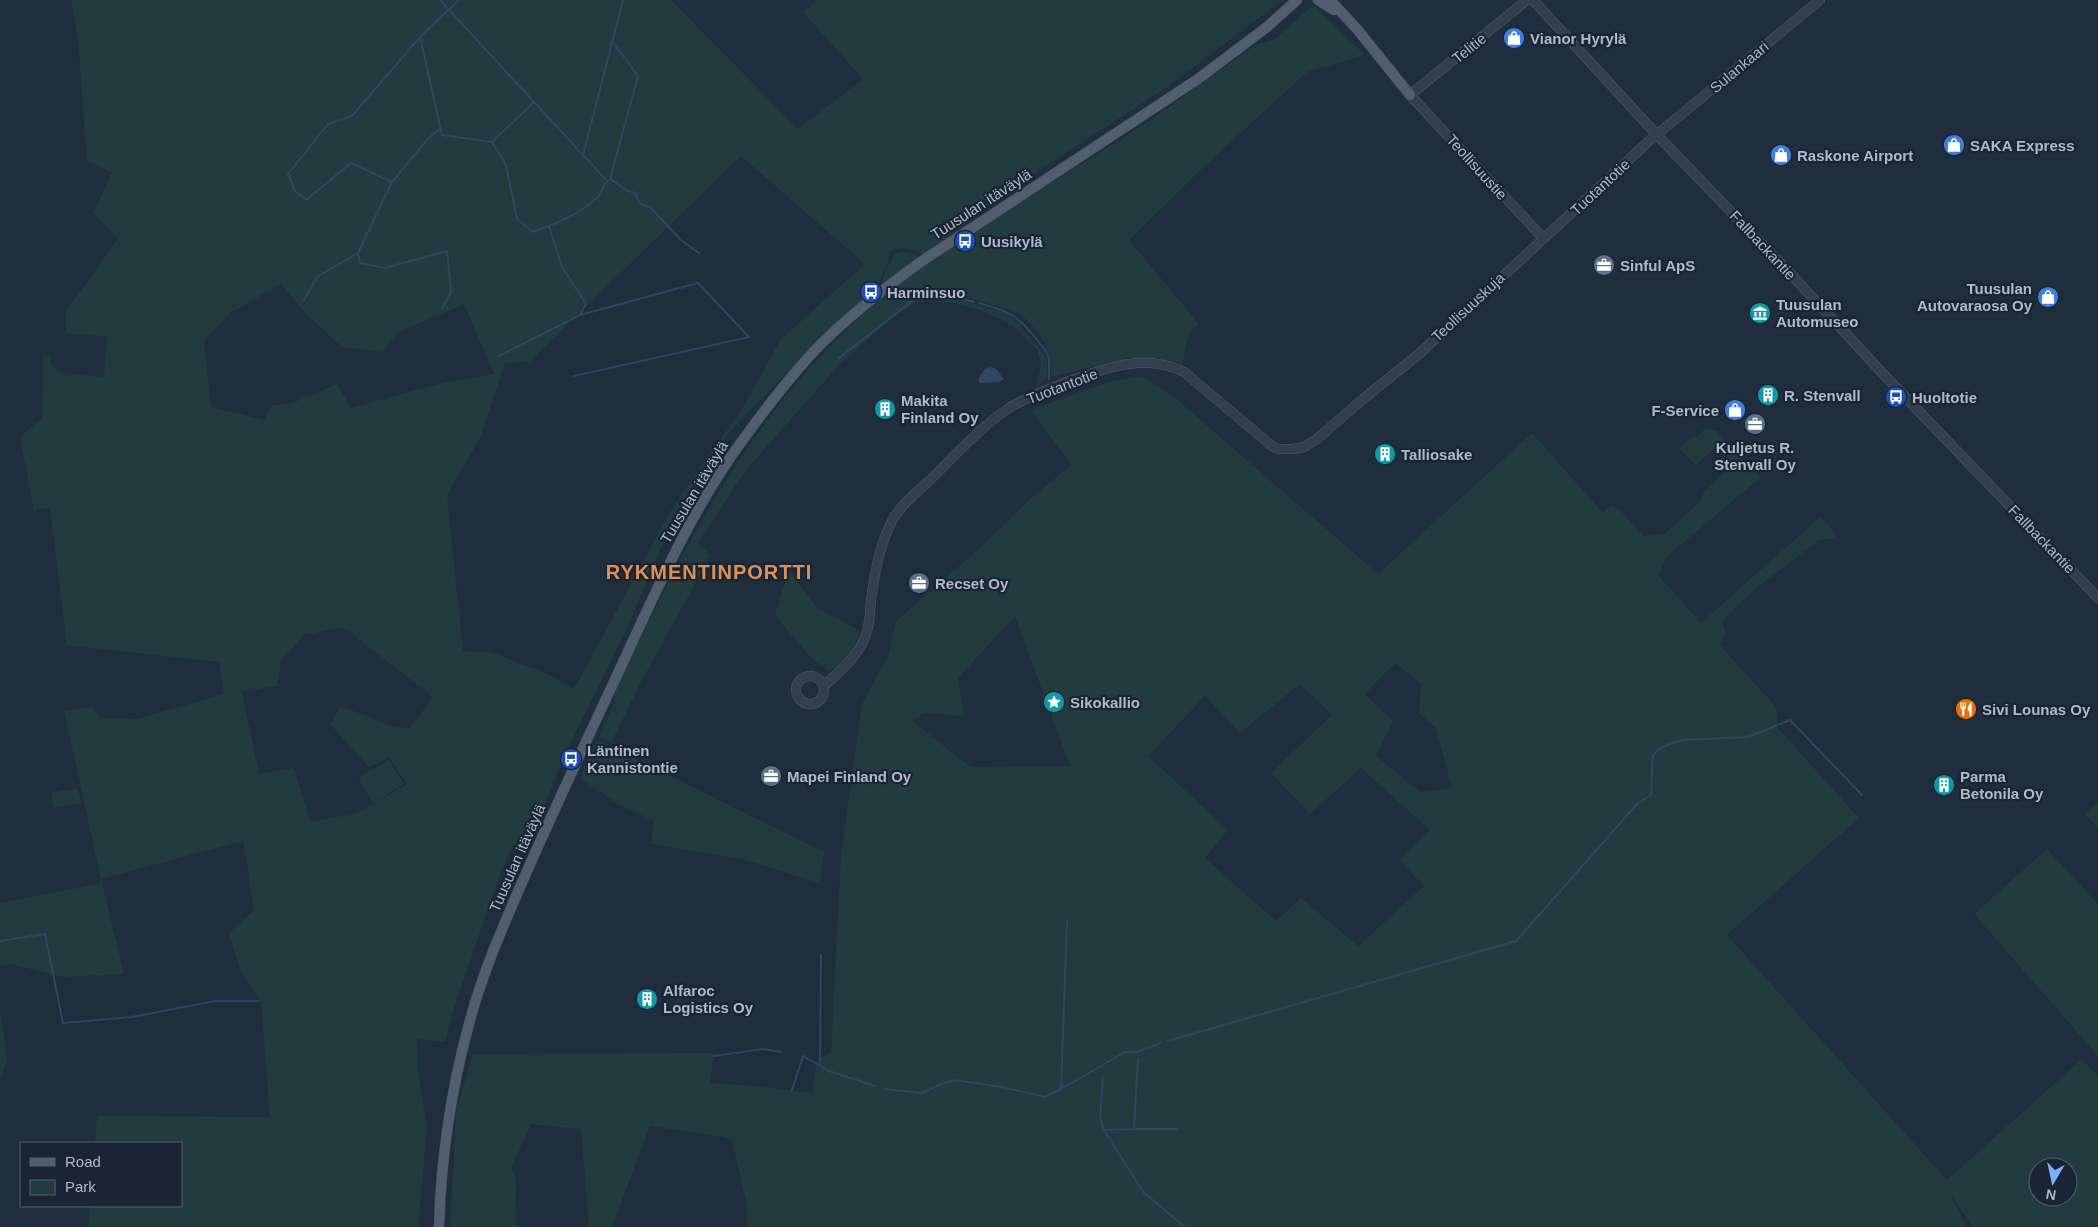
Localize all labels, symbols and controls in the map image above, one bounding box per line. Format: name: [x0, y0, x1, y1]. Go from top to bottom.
shop icon: Vianor Hyrylä: [1502, 26, 1526, 50]
street label: Telitie: [1449, 29, 1489, 67]
place label: Vianor Hyrylä: [1530, 30, 1627, 47]
street label: Sulankaari: [1706, 38, 1772, 96]
street label: Teollisuustie: [1443, 131, 1511, 203]
shop icon: SAKA Express: [1942, 133, 1966, 157]
place label: SAKA Express: [1970, 137, 2075, 154]
shop icon: Raskone Airport: [1769, 143, 1793, 167]
place label: Raskone Airport: [1797, 147, 1913, 164]
street label: Tuotantotie: [1567, 155, 1633, 219]
street label: Tuusulan itäväylä: [928, 165, 1035, 243]
street label: Fallbackantie: [1727, 207, 1799, 283]
bus stop icon: Uusikylä: [953, 229, 977, 253]
place label: Uusikylä: [981, 233, 1043, 250]
office icon: Sinful ApS: [1592, 253, 1616, 277]
place label: Sinful ApS: [1620, 257, 1695, 274]
street label: Teollisuuskuja: [1428, 268, 1508, 345]
bus stop icon: Harminsuo: [859, 280, 883, 304]
place label: Tuusulan Autovaraosa Oy: [1917, 280, 2033, 314]
place label: Harminsuo: [887, 284, 965, 301]
shop icon: Tuusulan Autovaraosa Oy: [2036, 285, 2060, 309]
place label: Tuusulan Automuseo: [1776, 296, 1859, 330]
museum icon: Tuusulan Automuseo: [1748, 301, 1772, 325]
street label: Tuotantotie: [1024, 365, 1100, 407]
building icon: R. Stenvall: [1756, 383, 1780, 407]
bus stop icon: Huoltotie: [1884, 385, 1908, 409]
place label: R. Stenvall: [1784, 387, 1861, 404]
place label: Huoltotie: [1912, 389, 1977, 406]
place label: Makita Finland Oy: [901, 392, 979, 426]
building icon: Makita Finland Oy: [873, 397, 897, 421]
shop icon: F-Service: [1723, 398, 1747, 422]
place label: F-Service: [1651, 402, 1719, 419]
office icon: Kuljetus R. Stenvall Oy: [1743, 412, 1767, 436]
street label: Tuusulan itäväylä: [657, 437, 732, 546]
place label: Kuljetus R. Stenvall Oy: [1714, 439, 1797, 473]
building icon: Talliosake: [1373, 442, 1397, 466]
place label: Talliosake: [1401, 446, 1472, 463]
street label: Fallbackantie: [2005, 501, 2079, 577]
district label: RYKMENTINPORTTI: [606, 561, 812, 583]
office icon: Recset Oy: [907, 571, 931, 595]
place label: Recset Oy: [935, 575, 1009, 592]
place icon: Sikokallio: [1042, 690, 1066, 714]
place label: Sikokallio: [1070, 694, 1140, 711]
restaurant icon: Sivi Lounas Oy: [1954, 697, 1978, 721]
place label: Sivi Lounas Oy: [1982, 701, 2091, 718]
place label: Läntinen Kannistontie: [587, 742, 678, 776]
bus stop icon: Läntinen Kannistontie: [559, 747, 583, 771]
office icon: Mapei Finland Oy: [759, 764, 783, 788]
place label: Mapei Finland Oy: [787, 768, 912, 785]
place label: Parma Betonila Oy: [1960, 768, 2044, 802]
building icon: Parma Betonila Oy: [1932, 773, 1956, 797]
street label: Tuusulan itäväylä: [486, 801, 549, 915]
place label: Alfaroc Logistics Oy: [663, 982, 754, 1016]
building icon: Alfaroc Logistics Oy: [635, 987, 659, 1011]
legend: [20, 1142, 182, 1207]
text: Road: [65, 1153, 101, 1170]
north arrow: [2028, 1157, 2078, 1207]
text: Park: [65, 1178, 96, 1195]
text: N: [2045, 1186, 2057, 1204]

